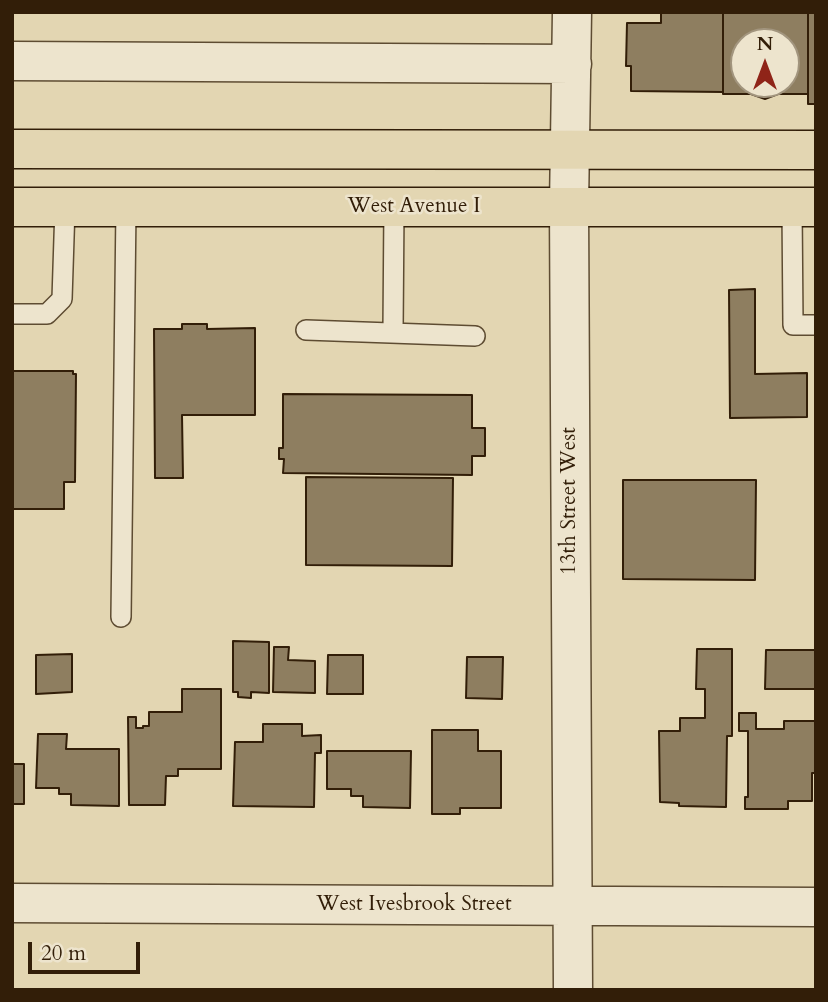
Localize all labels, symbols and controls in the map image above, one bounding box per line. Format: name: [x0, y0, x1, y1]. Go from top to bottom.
north arrow: [730, 28, 800, 98]
text: N: [757, 31, 773, 57]
street label: West Avenue I: [348, 194, 480, 220]
street label: 13th Street West: [557, 427, 583, 575]
street label: West Ivesbrook Street: [316, 892, 512, 918]
scale bar: [32, 928, 144, 972]
text: 20 m: [41, 939, 86, 968]

